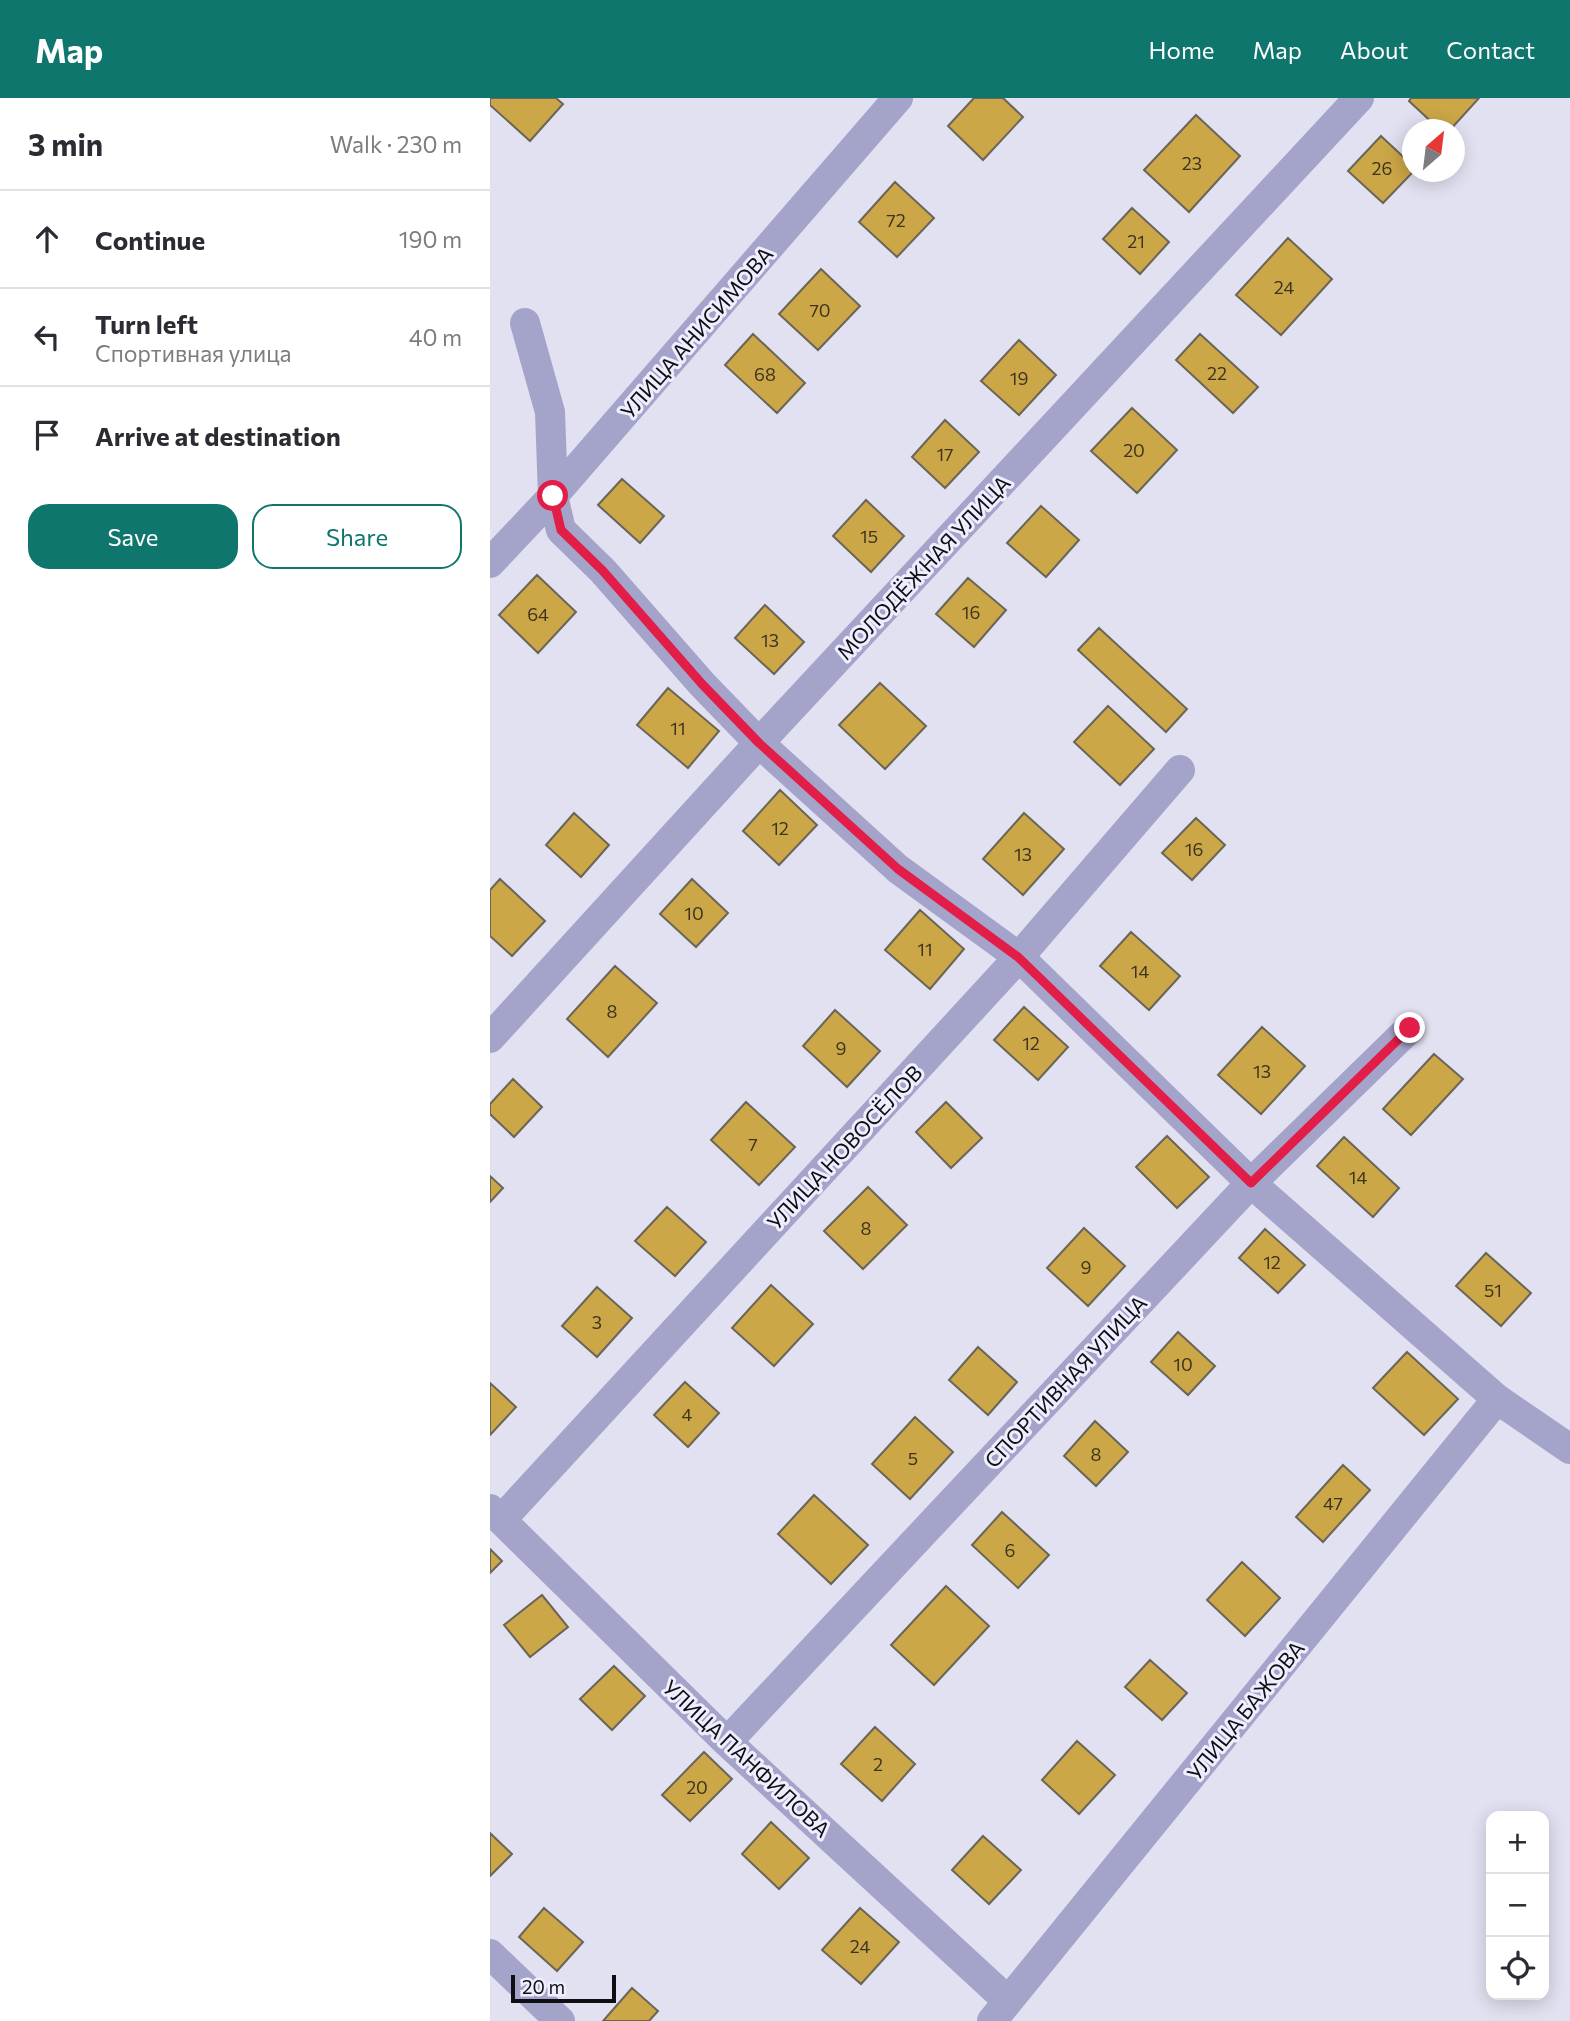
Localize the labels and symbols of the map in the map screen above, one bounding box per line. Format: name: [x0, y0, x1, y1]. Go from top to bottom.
north arrow: [1402, 119, 1465, 182]
house number: 23: [1182, 152, 1202, 174]
house number: 26: [1372, 157, 1392, 179]
house number: 72: [886, 209, 906, 231]
house number: 21: [1127, 230, 1145, 252]
street label: УЛИЦА АНИСИМОВА: [615, 241, 777, 423]
house number: 24: [1274, 276, 1294, 298]
house number: 70: [809, 299, 831, 321]
house number: 22: [1207, 362, 1227, 384]
house number: 68: [754, 363, 776, 385]
house number: 19: [1010, 367, 1028, 389]
house number: 20: [1123, 439, 1145, 461]
house number: 17: [936, 443, 954, 465]
street label: МОЛОДЁЖНАЯ УЛИЦА: [831, 470, 1015, 664]
route start: [537, 480, 568, 511]
house number: 15: [860, 525, 878, 547]
house number: 16: [962, 601, 980, 623]
house number: 64: [527, 603, 549, 625]
house number: 13: [761, 629, 779, 651]
house number: 11: [670, 717, 686, 739]
house number: 12: [771, 817, 789, 839]
house number: 16: [1185, 838, 1203, 860]
house number: 13: [1014, 843, 1032, 865]
house number: 10: [684, 902, 704, 924]
house number: 11: [917, 938, 933, 960]
house number: 14: [1131, 960, 1149, 982]
house number: 8: [607, 1000, 618, 1022]
route end: [1394, 1012, 1425, 1043]
house number: 12: [1022, 1032, 1040, 1054]
house number: 9: [836, 1037, 846, 1059]
street label: УЛИЦА НОВОСЁЛОВ: [761, 1060, 927, 1234]
house number: 13: [1253, 1060, 1271, 1082]
house number: 7: [748, 1133, 758, 1155]
house number: 14: [1349, 1166, 1367, 1188]
house number: 8: [861, 1217, 872, 1239]
house number: 12: [1263, 1251, 1281, 1273]
house number: 9: [1081, 1256, 1091, 1278]
house number: 51: [1484, 1279, 1502, 1301]
street label: СПОРТИВНАЯ УЛИЦА: [979, 1290, 1151, 1472]
house number: 3: [592, 1311, 602, 1333]
house number: 10: [1173, 1353, 1193, 1375]
house number: 4: [682, 1403, 693, 1425]
house number: 8: [1091, 1443, 1102, 1465]
house number: 5: [908, 1447, 918, 1469]
house number: 47: [1323, 1492, 1343, 1514]
house number: 6: [1005, 1539, 1015, 1561]
street label: УЛИЦА БАЖОВА: [1181, 1635, 1309, 1785]
street label: УЛИЦА ПАНФИЛОВА: [658, 1674, 836, 1842]
house number: 2: [873, 1753, 883, 1775]
house number: 20: [686, 1776, 708, 1798]
house number: 24: [850, 1935, 870, 1957]
scale bar: [511, 1972, 616, 2004]

